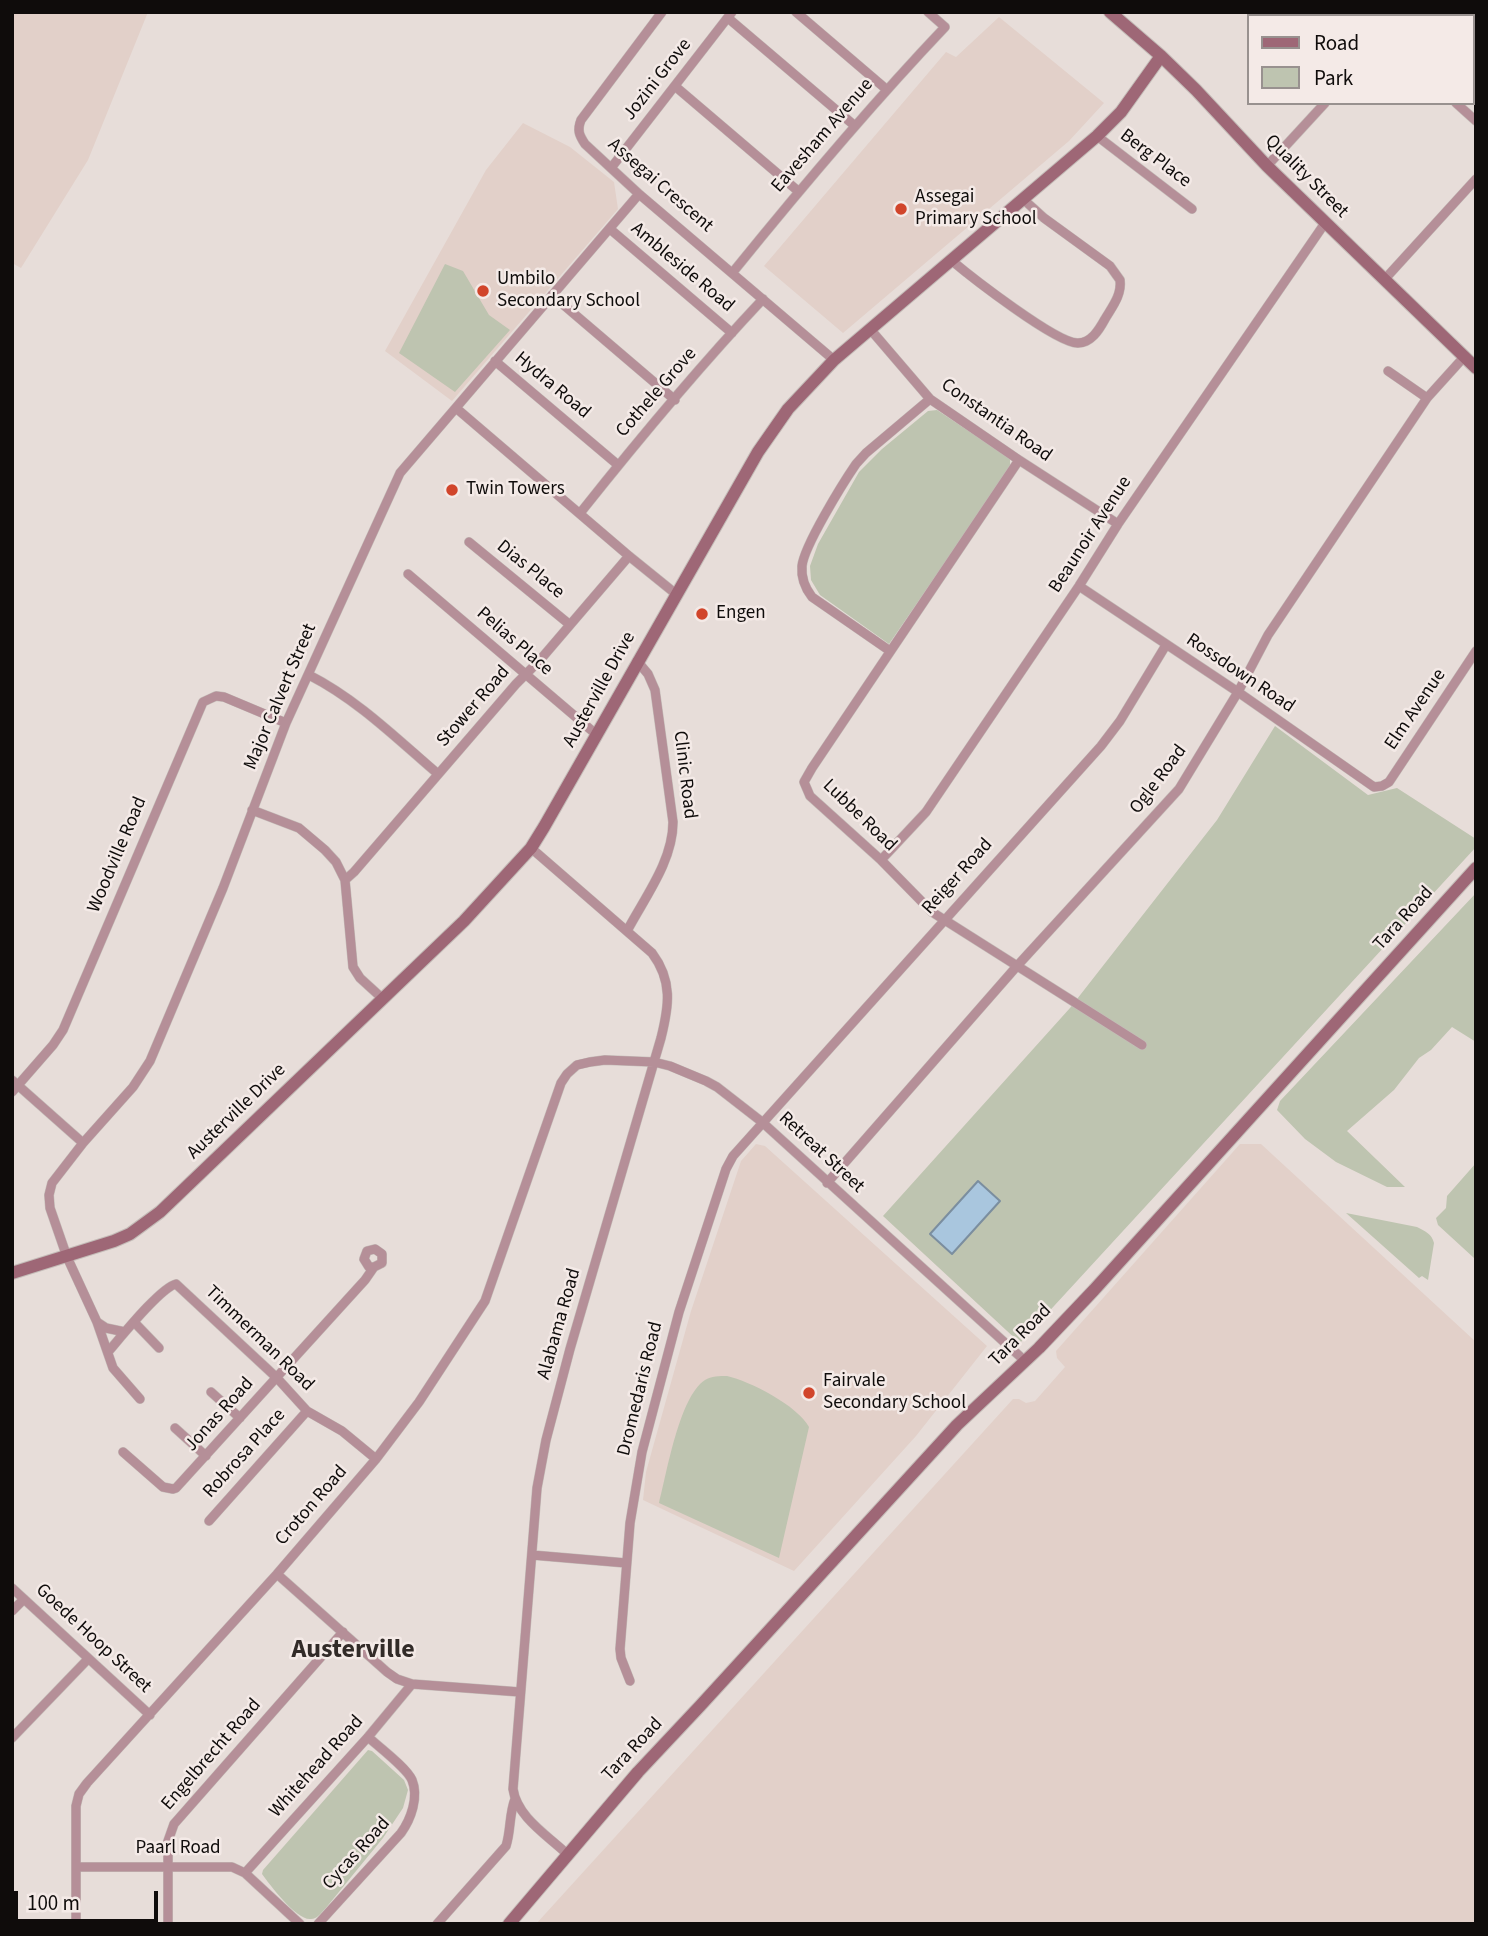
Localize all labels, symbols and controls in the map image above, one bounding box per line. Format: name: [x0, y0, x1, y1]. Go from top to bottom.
legend: [1246, 14, 1474, 105]
text: Road: [1314, 28, 1359, 58]
street label: Jozini Grove: [619, 35, 697, 125]
text: Park: [1314, 63, 1353, 93]
street label: Eavesham Avenue: [767, 74, 879, 198]
street label: Berg Place: [1115, 125, 1195, 193]
street label: Quality Street: [1259, 130, 1353, 224]
street label: Assegai Crescent: [603, 134, 717, 238]
place label: Assegai Primary School: [915, 187, 1037, 231]
marker: Assegai Primary School: [893, 201, 909, 217]
street label: Ambleside Road: [626, 218, 738, 318]
place label: Umbilo Secondary School: [497, 269, 640, 313]
marker: Umbilo Secondary School: [475, 283, 491, 299]
street label: Cothele Grove: [612, 343, 702, 443]
street label: Hydra Road: [509, 348, 595, 424]
street label: Constantia Road: [936, 374, 1056, 468]
street label: Beaunoir Avenue: [1045, 472, 1137, 598]
place label: Twin Towers: [466, 479, 565, 501]
marker: Twin Towers: [444, 482, 460, 498]
street label: Dias Place: [492, 536, 568, 604]
street label: Pelias Place: [471, 603, 557, 681]
place label: Engen: [716, 603, 766, 625]
marker: Engen: [694, 606, 710, 622]
street label: Major Calvert Street: [240, 620, 322, 774]
street label: Austerville Drive: [559, 628, 641, 752]
street label: Rossdown Road: [1181, 629, 1299, 719]
street label: Stower Road: [433, 662, 515, 752]
street label: Elm Avenue: [1381, 665, 1451, 755]
street label: Clinic Road: [667, 730, 701, 820]
street label: Ogle Road: [1126, 741, 1192, 819]
street label: Lubbe Road: [817, 775, 901, 857]
street label: Woodville Road: [83, 794, 153, 916]
street label: Reiger Road: [918, 834, 998, 920]
street label: Tara Road: [1369, 882, 1439, 956]
street label: Austerville Drive: [183, 1059, 291, 1165]
street label: Retreat Street: [773, 1108, 869, 1198]
street label: Alabama Road: [533, 1266, 587, 1382]
street label: Timmerman Road: [200, 1281, 318, 1397]
street label: Tara Road: [985, 1300, 1057, 1372]
street label: Dromedaris Road: [613, 1320, 669, 1458]
place label: Fairvale Secondary School: [823, 1371, 966, 1415]
street label: Jonas Road: [181, 1373, 259, 1457]
marker: Fairvale Secondary School: [801, 1385, 817, 1401]
street label: Robrosa Place: [199, 1405, 291, 1503]
street label: Croton Road: [271, 1461, 353, 1551]
street label: Goede Hoop Street: [30, 1579, 156, 1699]
district label: Austerville: [291, 1635, 415, 1667]
street label: Engelbrecht Road: [157, 1695, 267, 1815]
street label: Whitehead Road: [265, 1711, 369, 1823]
street label: Tara Road: [598, 1713, 668, 1787]
street label: Cycas Road: [318, 1813, 396, 1895]
street label: Paarl Road: [135, 1838, 221, 1860]
scale bar: [18, 1876, 161, 1920]
text: 100 m: [27, 1888, 80, 1918]

